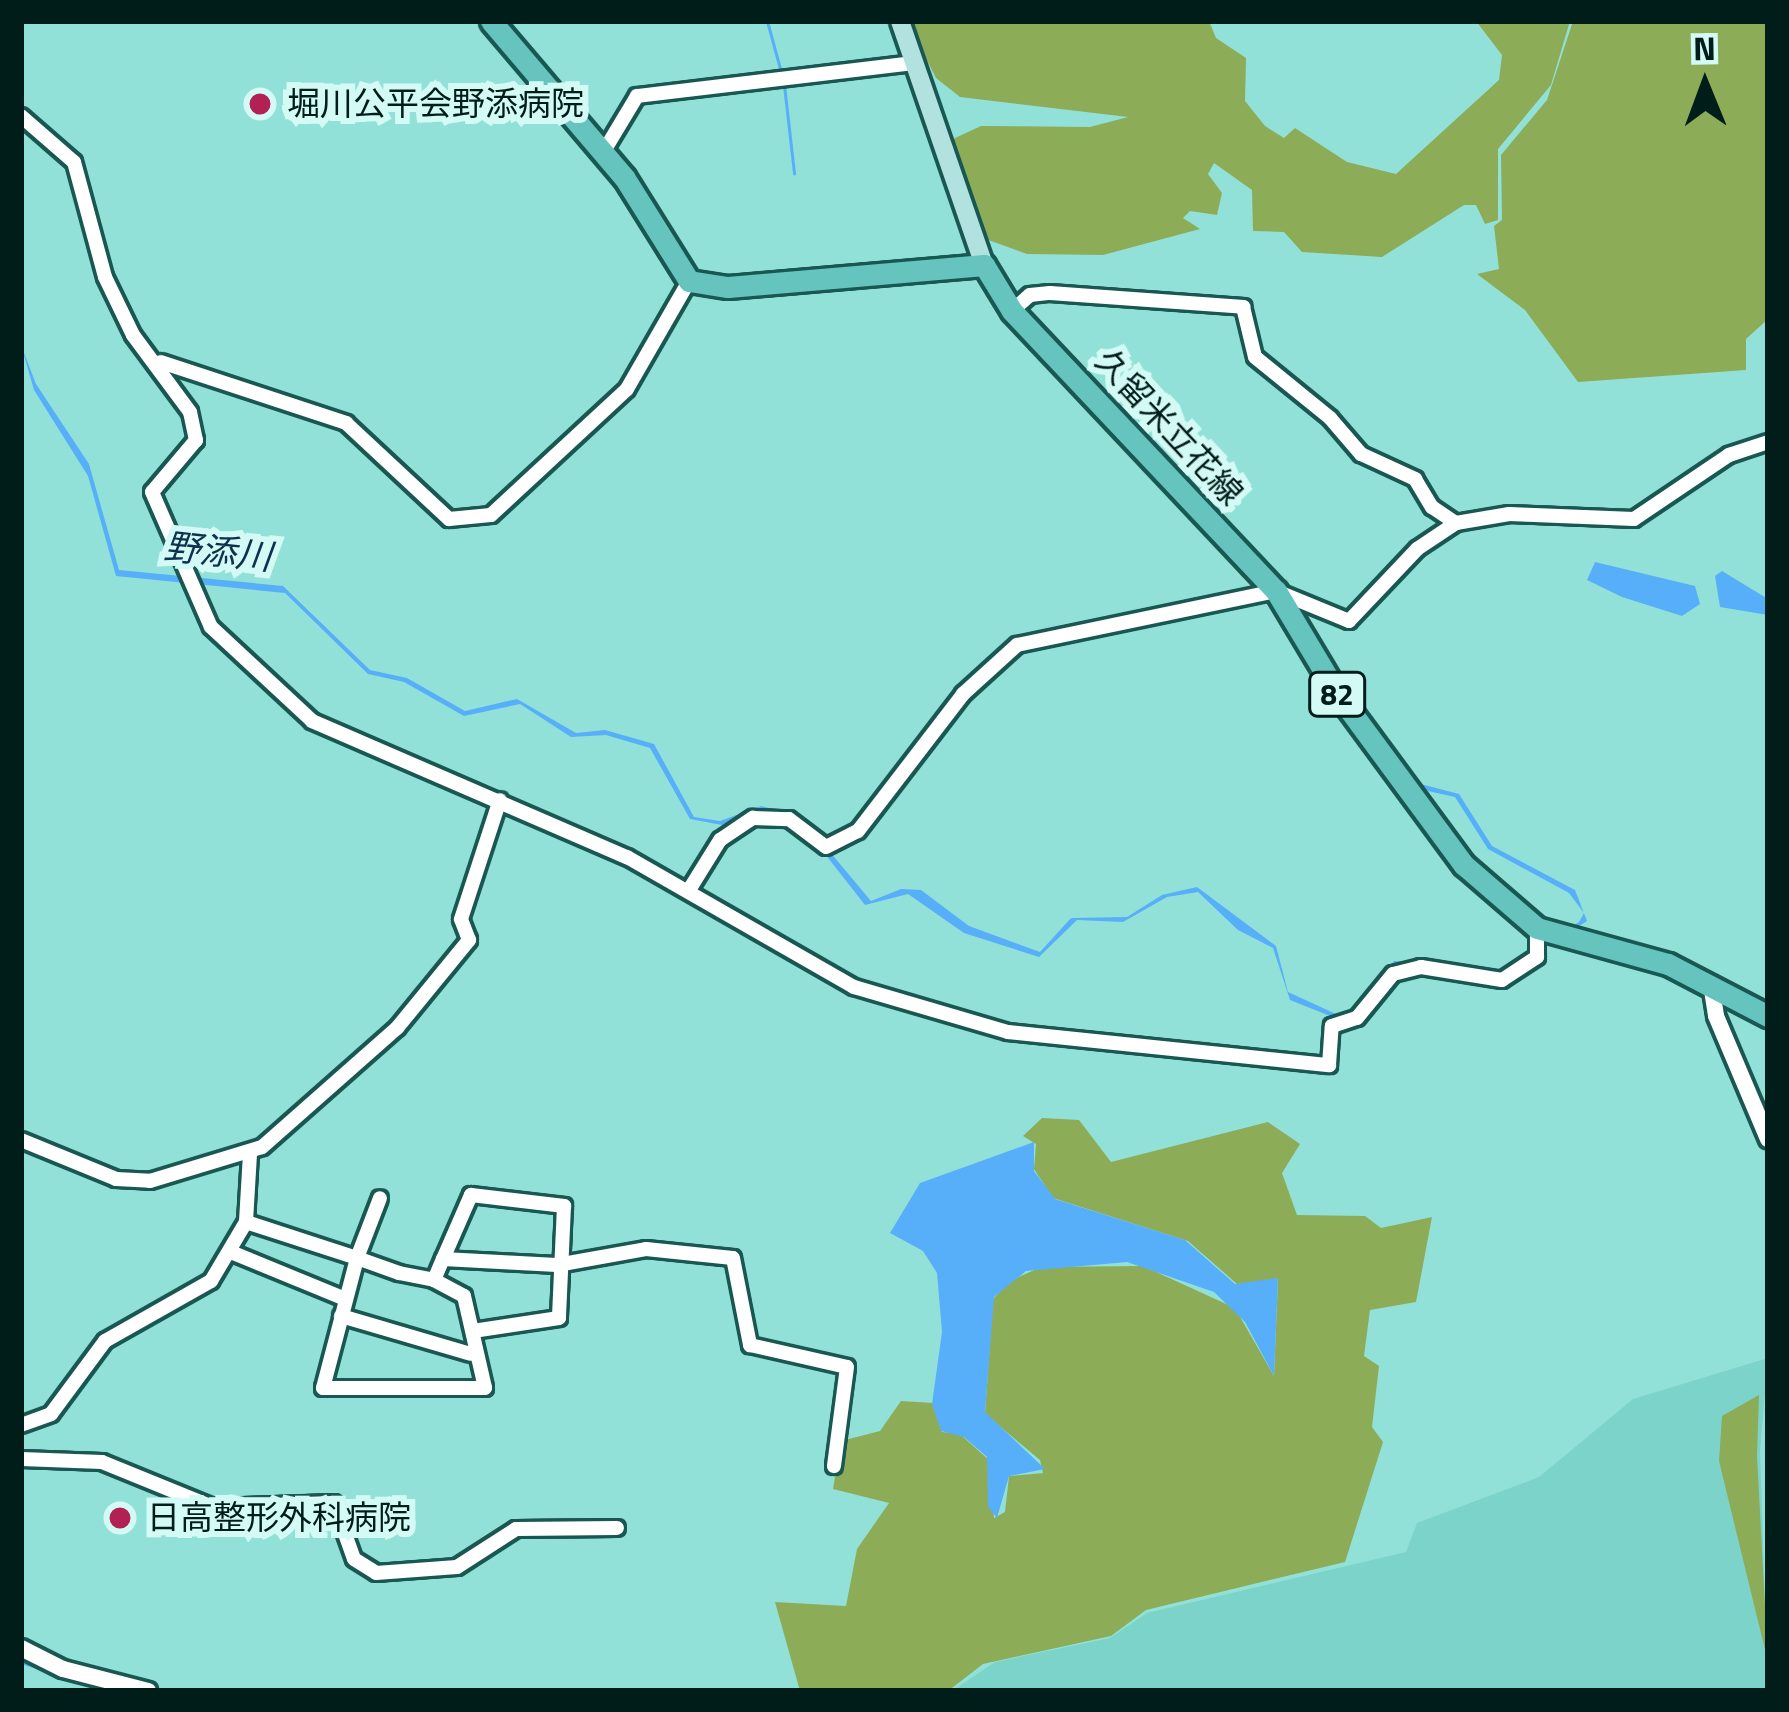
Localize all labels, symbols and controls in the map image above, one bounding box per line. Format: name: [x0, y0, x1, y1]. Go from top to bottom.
text: N: [1692, 23, 1716, 73]
north arrow: [1645, 24, 1765, 144]
place label: 堀川公平会野添病院: [287, 84, 584, 124]
marker: 堀川公平会野添病院: [244, 88, 276, 120]
street label: 久留米立花線: [1087, 341, 1251, 513]
water label: 野添川: [162, 524, 274, 578]
road number: 82: [1307, 670, 1367, 718]
place label: 日高整形外科病院: [147, 1498, 411, 1538]
marker: 日高整形外科病院: [104, 1502, 136, 1534]

